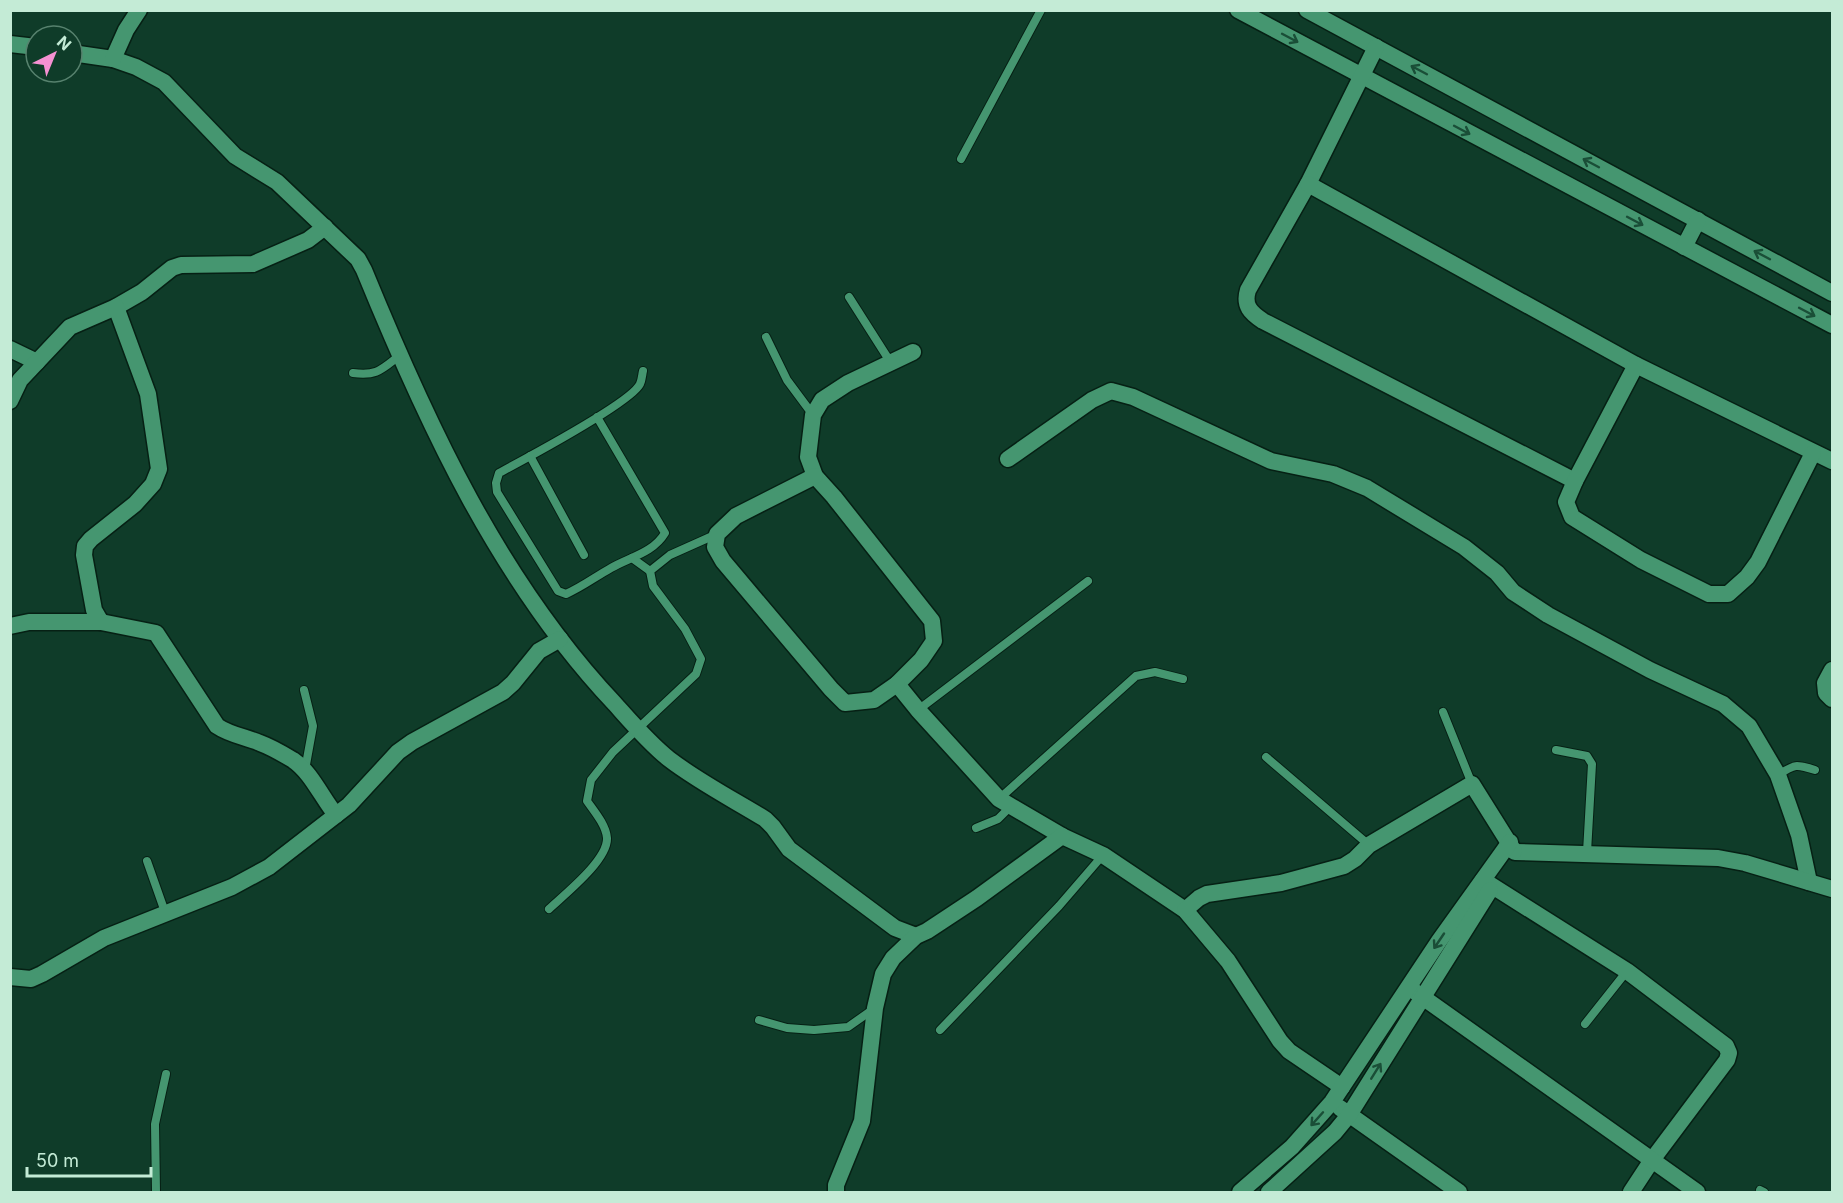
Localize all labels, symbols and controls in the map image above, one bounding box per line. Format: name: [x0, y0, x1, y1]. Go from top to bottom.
north arrow: [24, 24, 84, 84]
text: N: [53, 32, 76, 55]
one-way arrow: [1281, 32, 1298, 44]
one-way arrow: [1411, 64, 1428, 76]
one-way arrow: [1453, 124, 1470, 136]
one-way arrow: [1582, 157, 1600, 168]
one-way arrow: [1625, 216, 1643, 227]
one-way arrow: [1754, 249, 1772, 260]
one-way arrow: [1798, 306, 1816, 318]
one-way arrow: [1433, 933, 1445, 949]
one-way arrow: [1371, 1063, 1383, 1080]
one-way arrow: [1310, 1111, 1324, 1126]
scale bar: [27, 1140, 152, 1178]
text: 50 m: [36, 1150, 79, 1171]

